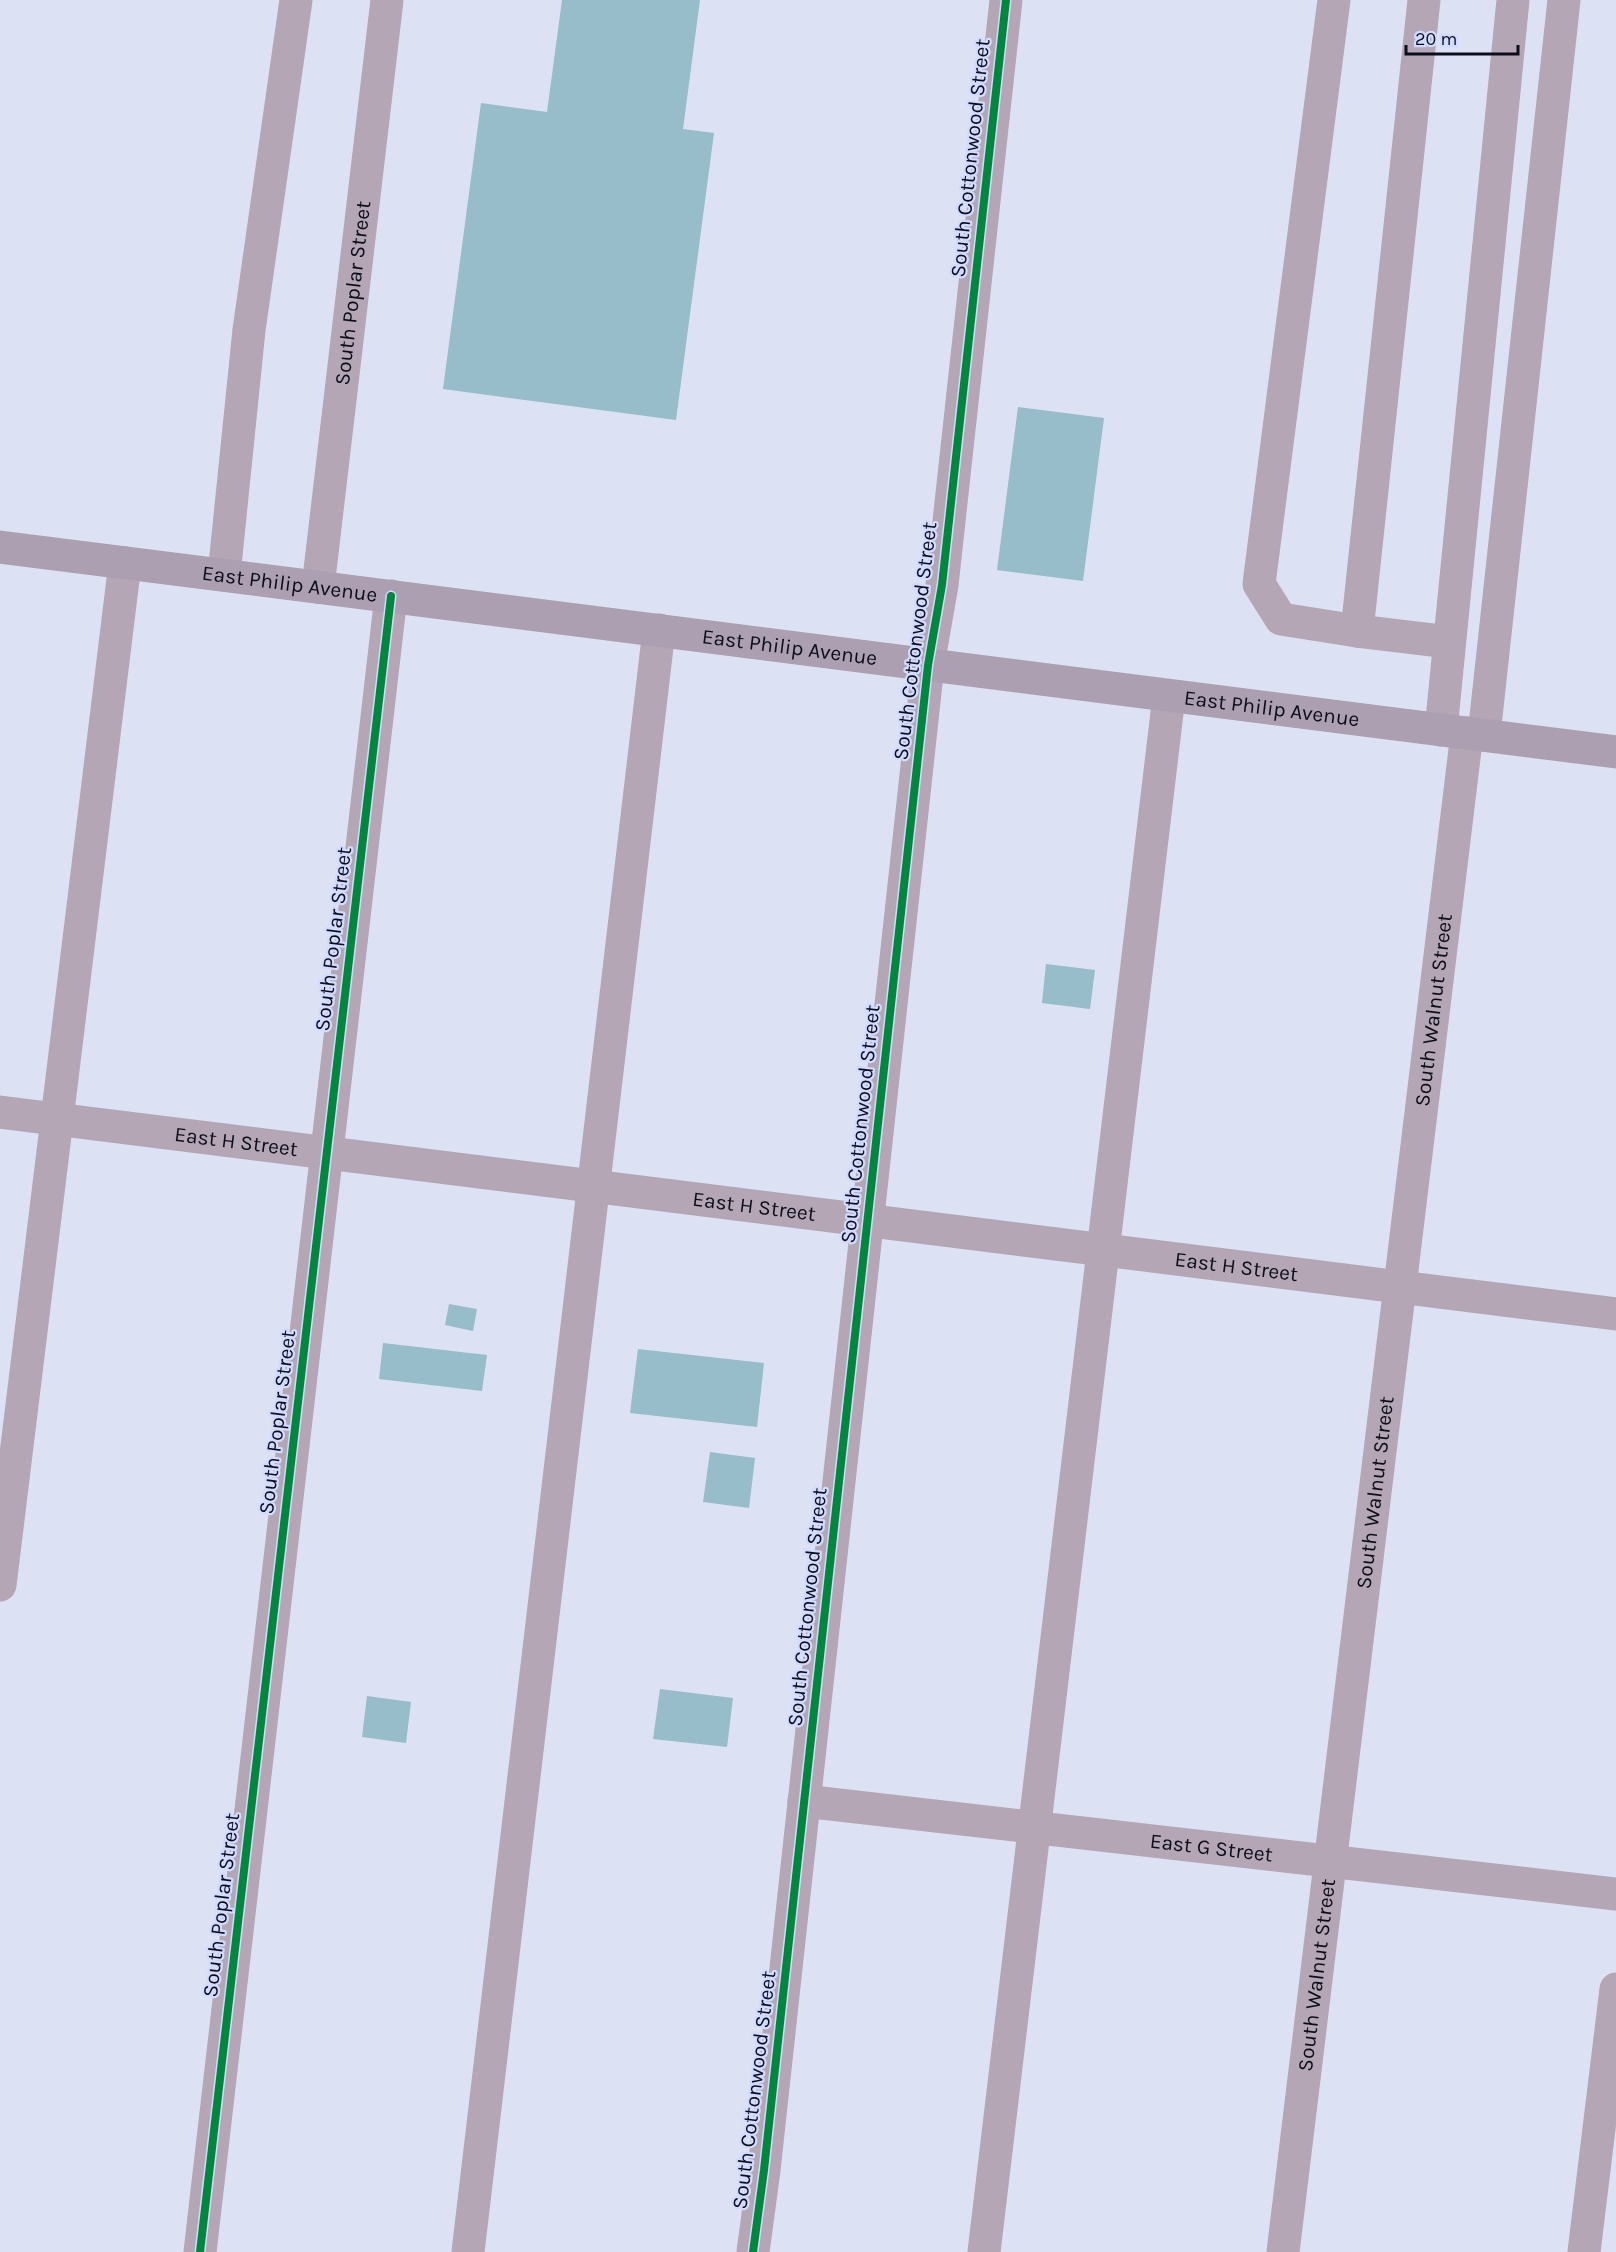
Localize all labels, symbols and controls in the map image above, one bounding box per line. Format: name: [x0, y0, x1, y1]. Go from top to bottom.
scale bar: [1406, 18, 1518, 56]
text: 20 m: [1415, 28, 1457, 50]
street label: South Cottonwood Street: [946, 37, 994, 279]
street label: South Poplar Street: [330, 199, 375, 387]
street label: South Cottonwood Street: [888, 520, 942, 762]
street label: East Philip Avenue: [201, 561, 379, 607]
street label: East Philip Avenue: [701, 624, 879, 670]
street label: East Philip Avenue: [1183, 685, 1361, 731]
street label: South Poplar Street: [310, 845, 356, 1033]
street label: South Walnut Street: [1410, 912, 1457, 1108]
street label: South Cottonwood Street: [836, 1003, 884, 1245]
street label: East H Street: [173, 1122, 299, 1161]
street label: East H Street: [691, 1187, 817, 1226]
street label: East H Street: [1173, 1247, 1300, 1286]
street label: South Poplar Street: [254, 1328, 300, 1516]
street label: South Walnut Street: [1351, 1395, 1399, 1590]
street label: South Cottonwood Street: [783, 1486, 831, 1728]
street label: South Poplar Street: [198, 1811, 244, 1999]
street label: East G Street: [1149, 1829, 1274, 1867]
street label: South Walnut Street: [1293, 1877, 1340, 2073]
street label: South Cottonwood Street: [727, 1969, 781, 2211]

